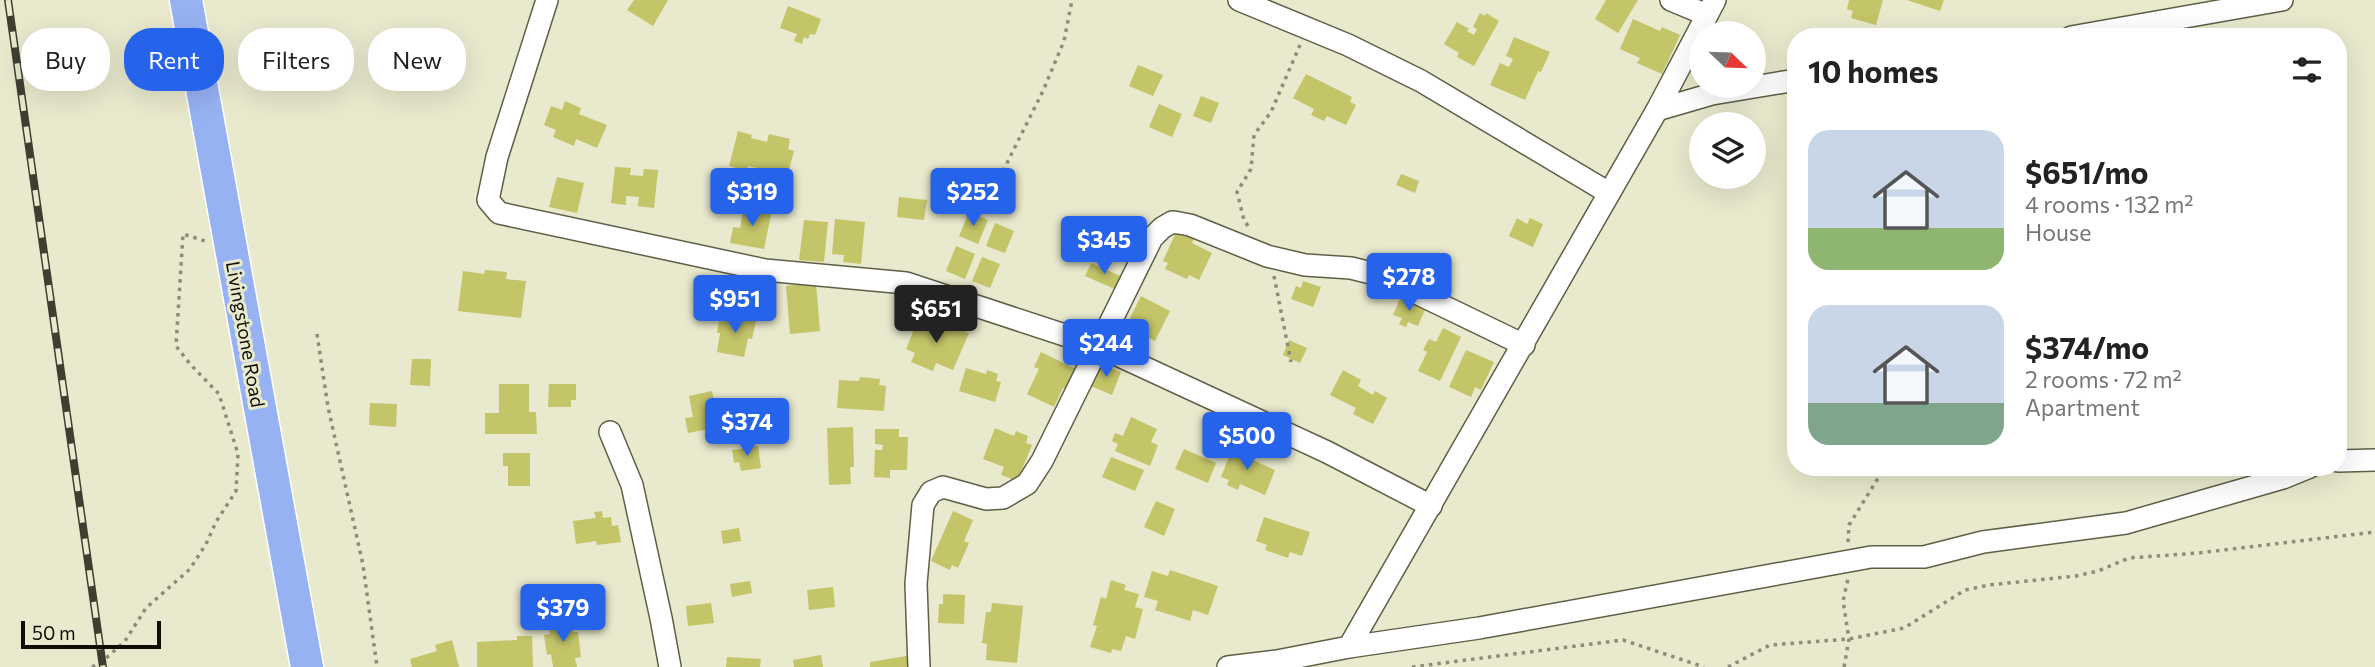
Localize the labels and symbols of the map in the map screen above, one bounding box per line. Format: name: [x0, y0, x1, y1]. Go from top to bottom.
north arrow: [1689, 21, 1766, 98]
pin: $319: [711, 168, 793, 228]
pin: $252: [932, 168, 1014, 228]
pin: $345: [1063, 216, 1145, 276]
pin: $278: [1368, 254, 1450, 313]
street label: Livingstone Road: [222, 259, 270, 409]
pin: $951: [694, 276, 776, 335]
pin: $651: [895, 286, 977, 345]
pin: $244: [1065, 320, 1147, 379]
pin: $374: [706, 398, 788, 458]
pin: $500: [1206, 412, 1288, 472]
pin: $379: [522, 584, 604, 644]
scale bar: [21, 618, 161, 650]

